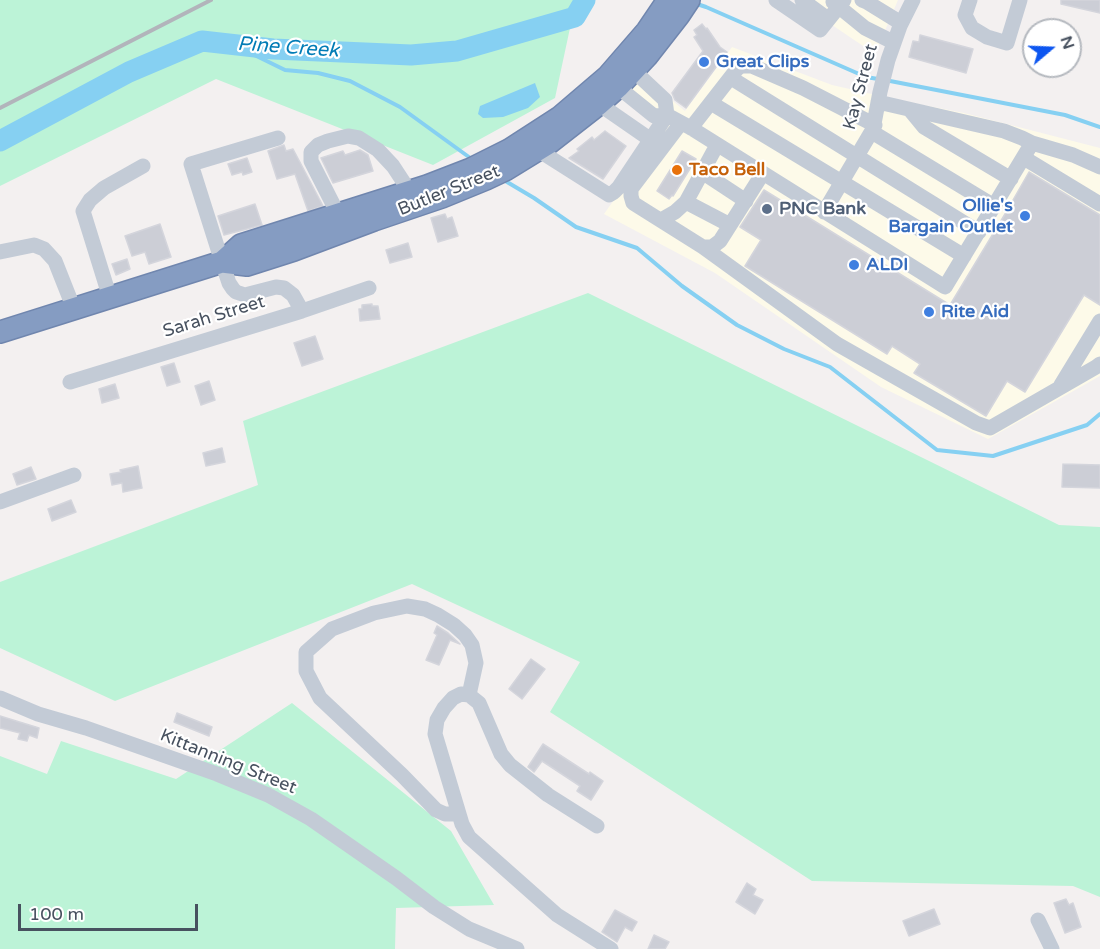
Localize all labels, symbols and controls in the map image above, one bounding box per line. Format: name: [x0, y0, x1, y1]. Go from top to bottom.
north arrow: [1022, 18, 1082, 78]
water label: Pine Creek: [236, 32, 340, 64]
text: N: [1056, 33, 1079, 52]
street label: Kay Street: [839, 42, 883, 132]
place label: Great Clips: [716, 51, 809, 73]
marker: Great Clips: [697, 55, 711, 69]
place label: Taco Bell: [689, 159, 765, 181]
street label: Butler Street: [395, 161, 503, 221]
marker: Taco Bell: [670, 163, 684, 177]
place label: Ollie's Bargain Outlet: [888, 195, 1013, 238]
place label: PNC Bank: [779, 198, 866, 220]
marker: PNC Bank: [760, 202, 774, 216]
marker: Ollie's Bargain Outlet: [1018, 209, 1032, 223]
place label: ALDI: [866, 254, 908, 276]
marker: ALDI: [847, 258, 861, 272]
street label: Sarah Street: [160, 291, 268, 343]
place label: Rite Aid: [941, 301, 1009, 323]
marker: Rite Aid: [922, 305, 936, 319]
street label: Kittanning Street: [157, 725, 299, 799]
scale bar: [21, 892, 201, 930]
text: 100 m: [29, 903, 84, 925]

